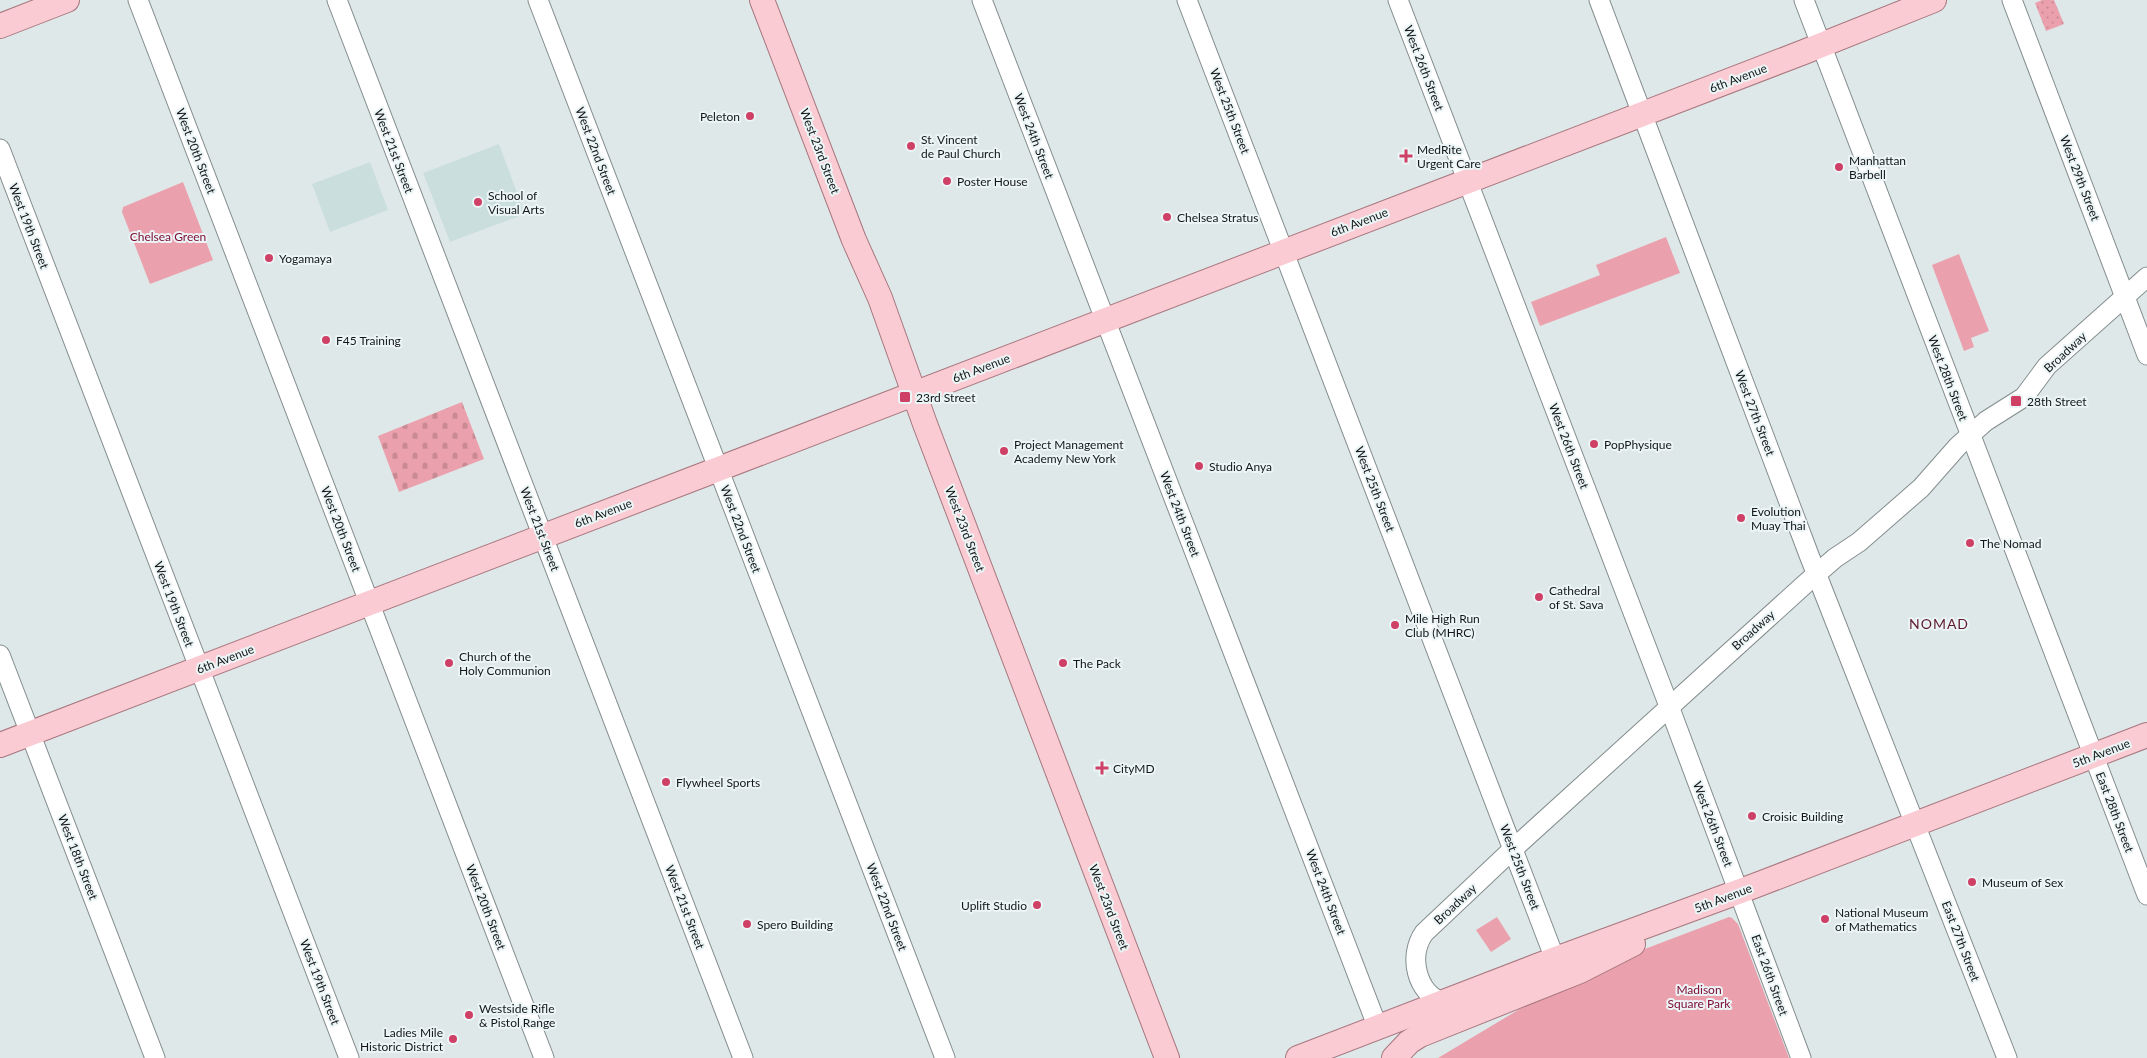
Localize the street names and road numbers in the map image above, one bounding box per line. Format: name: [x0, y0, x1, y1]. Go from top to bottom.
street label: West 26th Street: [1401, 23, 1447, 113]
street label: 6th Avenue: [1707, 60, 1769, 96]
street label: West 25th Street: [1207, 66, 1253, 156]
street label: West 24th Street: [1011, 91, 1057, 181]
street label: West 22nd Street: [572, 105, 620, 198]
street label: West 20th Street: [173, 106, 219, 196]
street label: West 23rd Street: [797, 106, 843, 196]
street label: West 21st Street: [371, 107, 417, 196]
street label: West 29th Street: [2057, 133, 2103, 223]
street label: West 19th Street: [6, 181, 52, 271]
street label: 6th Avenue: [1328, 204, 1390, 240]
street label: Broadway: [2041, 328, 2090, 375]
street label: West 28th Street: [1925, 333, 1971, 423]
street label: 6th Avenue: [950, 350, 1012, 386]
street label: West 27th Street: [1732, 368, 1778, 458]
street label: West 26th Street: [1546, 401, 1592, 491]
street label: West 25th Street: [1352, 444, 1398, 534]
street label: West 24th Street: [1157, 469, 1203, 559]
street label: West 22nd Street: [717, 483, 765, 576]
street label: West 20th Street: [318, 484, 364, 574]
street label: West 23rd Street: [942, 484, 988, 574]
street label: West 21st Street: [517, 485, 563, 574]
street label: 6th Avenue: [572, 495, 634, 531]
street label: West 19th Street: [151, 559, 197, 649]
street label: Broadway: [1728, 606, 1778, 653]
street label: 6th Avenue: [194, 641, 256, 677]
street label: 5th Avenue: [2070, 735, 2132, 771]
street label: East 28th Street: [2093, 770, 2137, 855]
street label: West 26th Street: [1690, 779, 1736, 869]
street label: West 18th Street: [55, 812, 101, 902]
street label: West 25th Street: [1497, 822, 1543, 912]
street label: West 24th Street: [1303, 847, 1349, 937]
street label: West 22nd Street: [863, 861, 911, 954]
street label: West 20th Street: [463, 862, 509, 952]
street label: West 23rd Street: [1086, 862, 1132, 952]
street label: West 21st Street: [662, 863, 708, 952]
street label: Broadway: [1431, 880, 1480, 927]
street label: 5th Avenue: [1692, 880, 1754, 916]
street label: East 27th Street: [1939, 899, 1983, 984]
street label: East 26th Street: [1748, 933, 1792, 1018]
street label: West 19th Street: [297, 937, 343, 1027]

